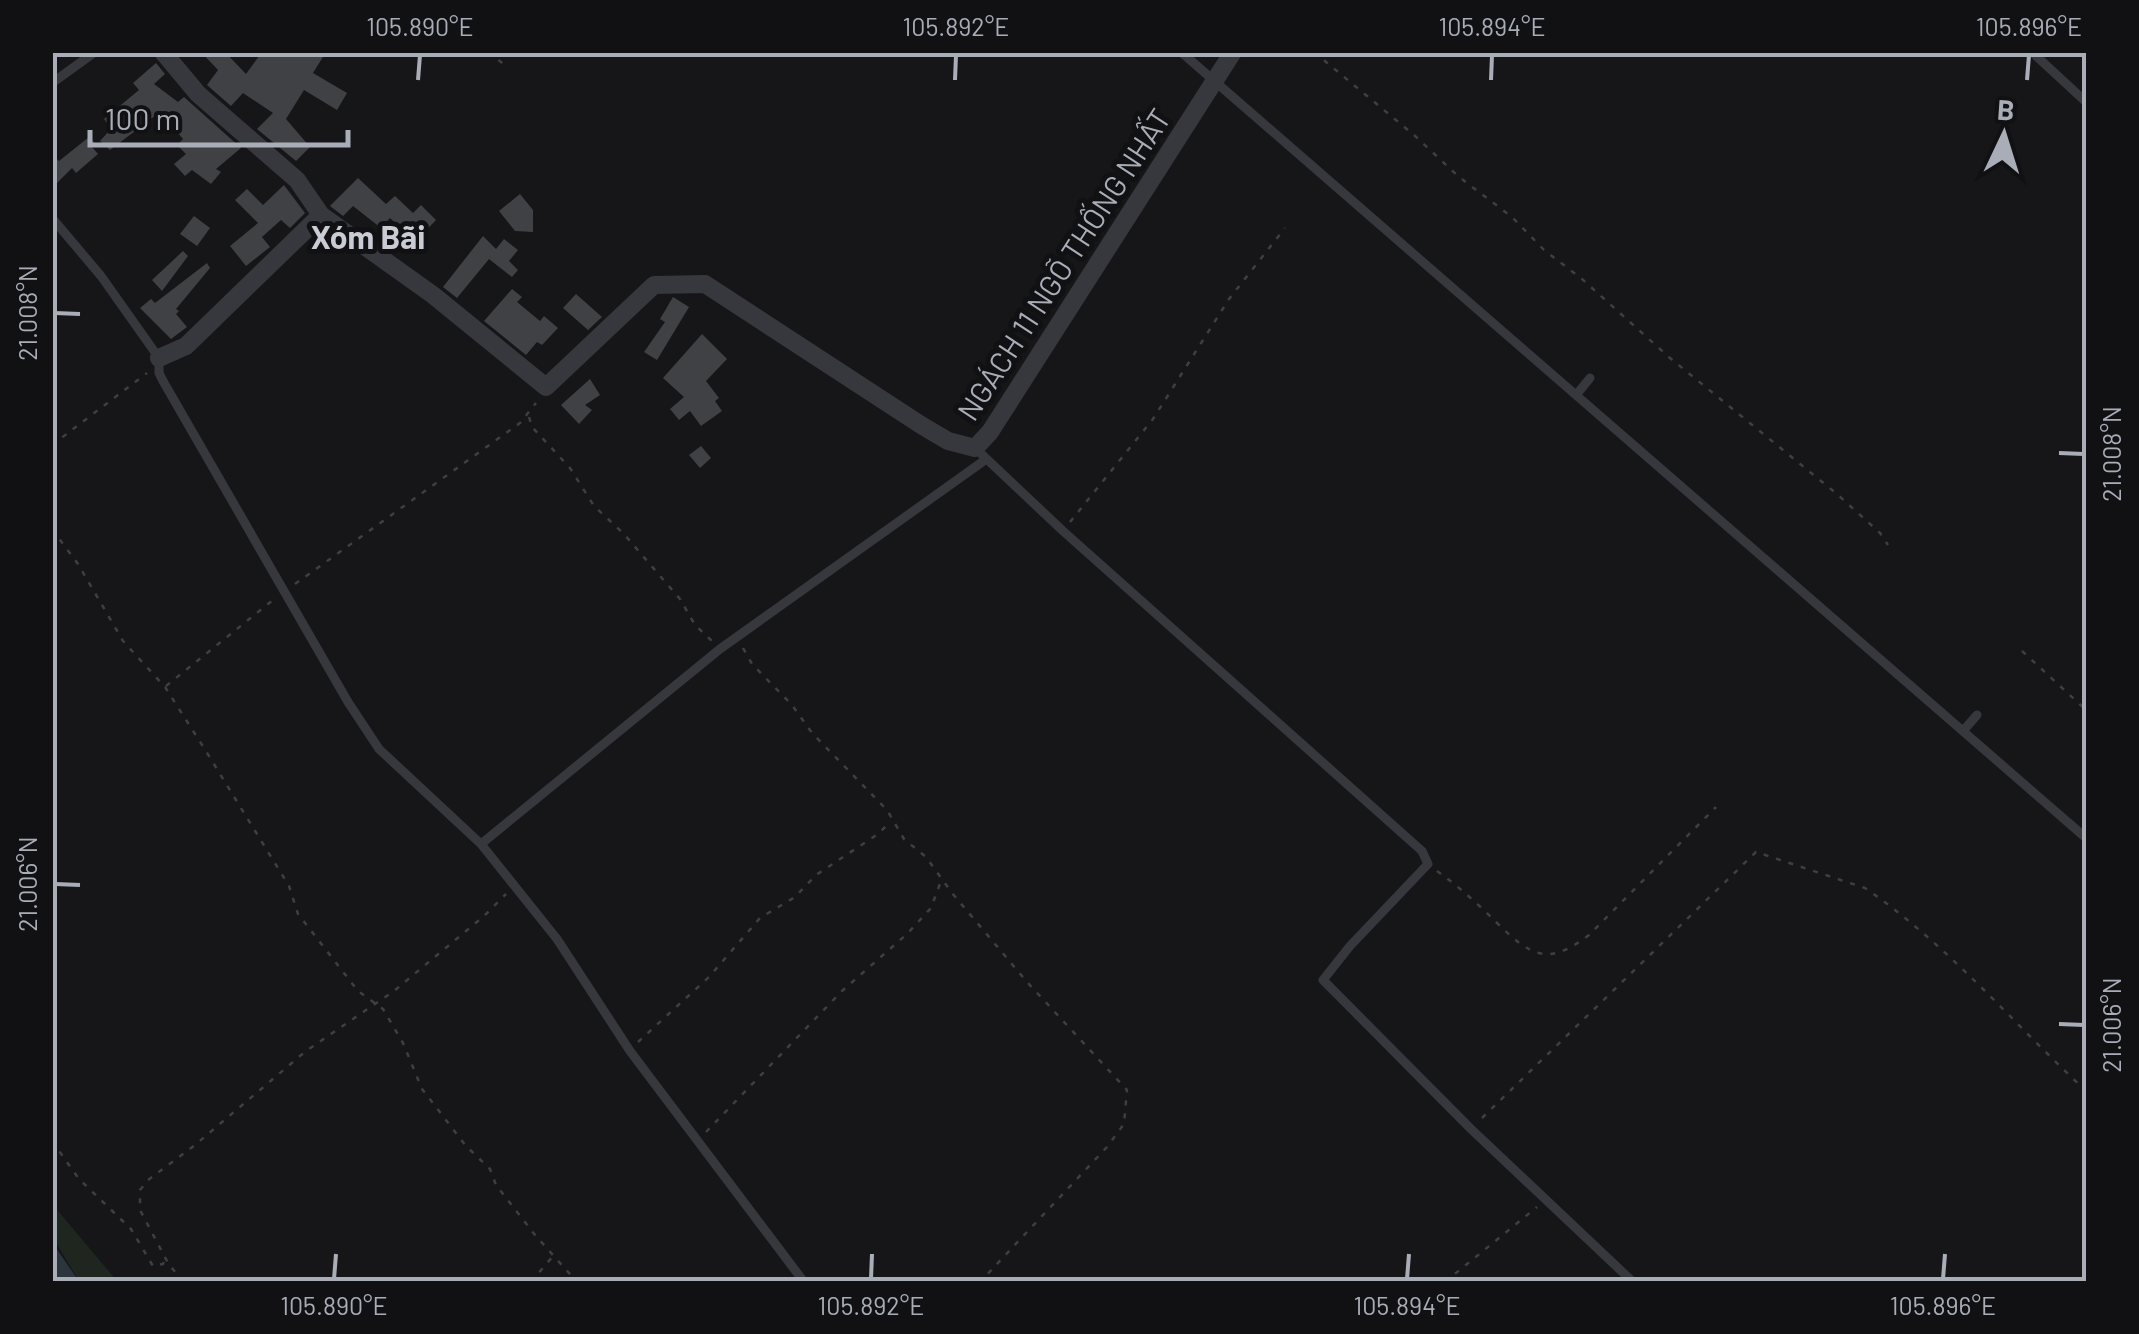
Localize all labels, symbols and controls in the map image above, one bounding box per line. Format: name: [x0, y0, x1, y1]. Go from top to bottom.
text: 105.890°E: [366, 11, 474, 41]
text: 105.892°E: [903, 11, 1009, 41]
text: 105.894°E: [1438, 11, 1546, 41]
text: 105.896°E: [1976, 11, 2082, 41]
scale bar: [90, 85, 348, 147]
north arrow: [1954, 85, 2054, 185]
text: B: [1996, 91, 2016, 127]
text: 100 m: [105, 100, 180, 136]
street label: NGÁCH 11 NGÕ THỐNG NHẤT: [949, 101, 1177, 427]
district label: Xóm Bãi: [311, 217, 425, 255]
text: 21.008°N: [12, 265, 42, 361]
text: 21.008°N: [2096, 406, 2126, 502]
text: 21.006°N: [12, 836, 42, 932]
text: 21.006°N: [2096, 977, 2126, 1073]
text: 105.890°E: [280, 1290, 388, 1320]
text: 105.892°E: [818, 1290, 924, 1320]
text: 105.894°E: [1353, 1290, 1461, 1320]
text: 105.896°E: [1890, 1290, 1996, 1320]

